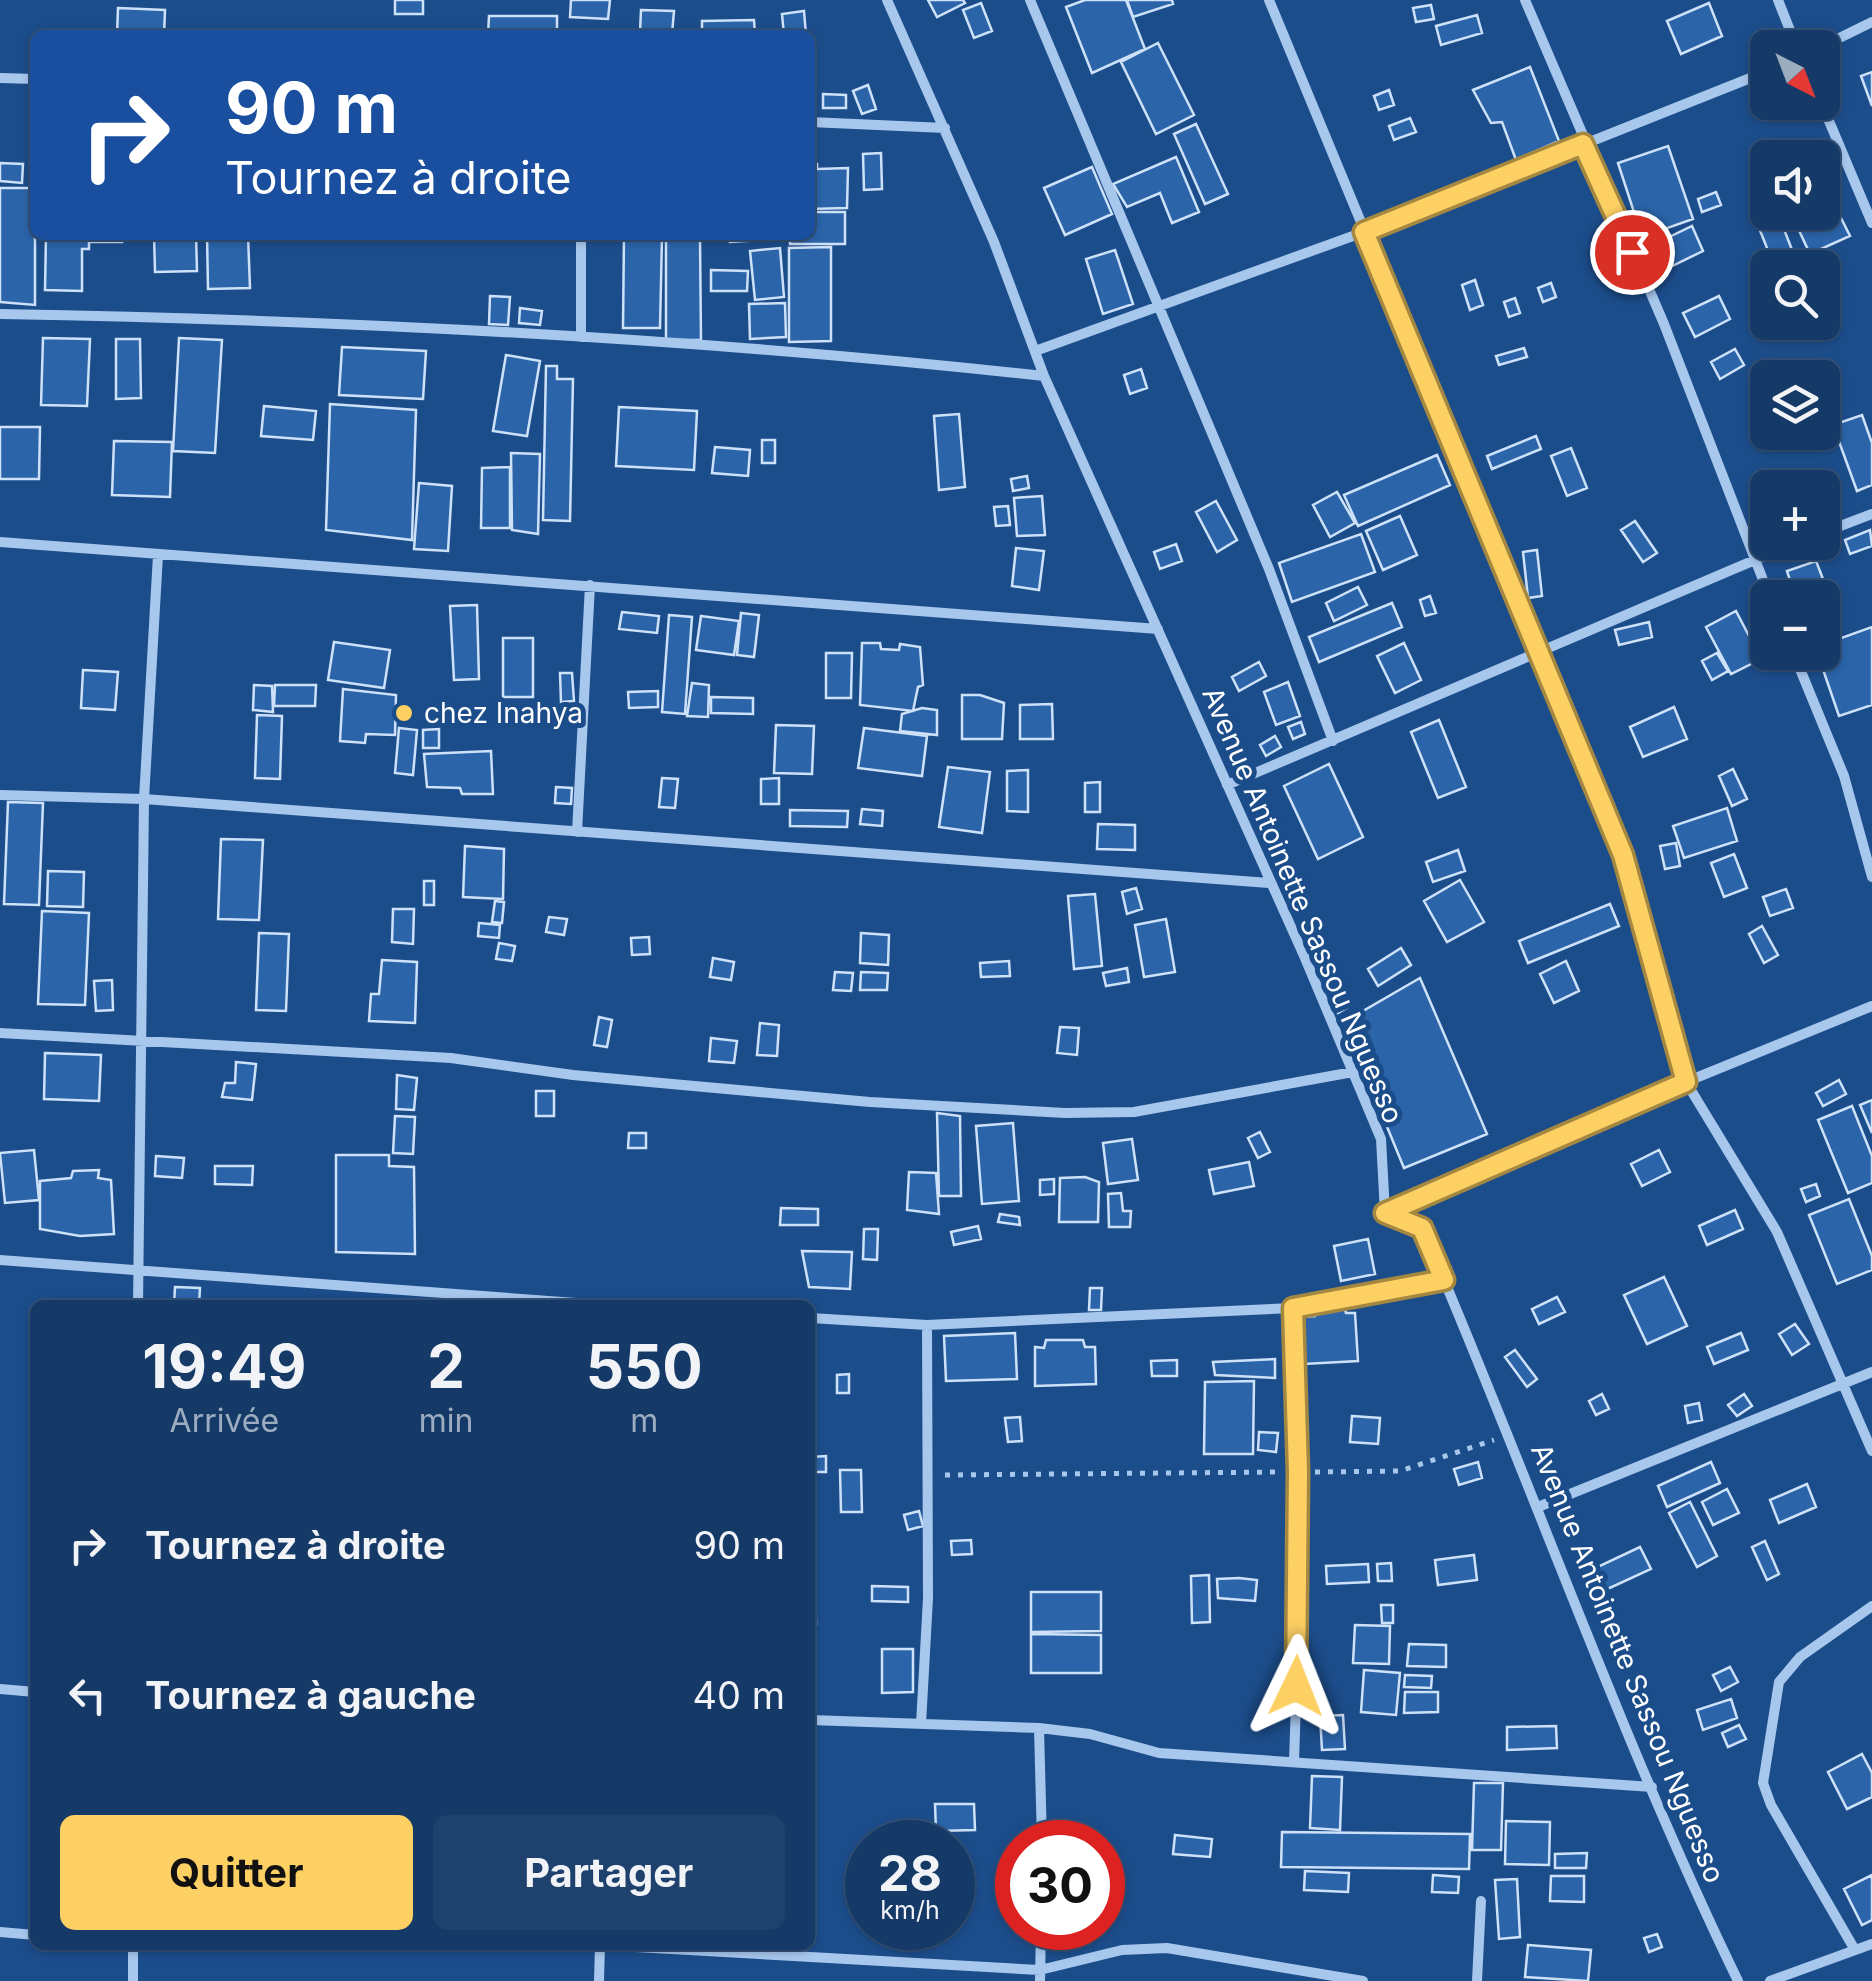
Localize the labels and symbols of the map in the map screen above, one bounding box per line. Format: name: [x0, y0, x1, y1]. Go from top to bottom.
north arrow: [1750, 30, 1840, 120]
pin: [1590, 210, 1675, 295]
street label: Avenue Antoinette Sassou Nguesso: [1195, 682, 1411, 1128]
place label: chez Inahya: [424, 696, 583, 730]
marker: chez Inahya: [393, 702, 415, 724]
street label: Avenue Antoinette Sassou Nguesso: [1524, 1438, 1732, 1888]
position arrow: [1244, 1634, 1348, 1738]
speed limit sign: 30: [995, 1820, 1125, 1950]

